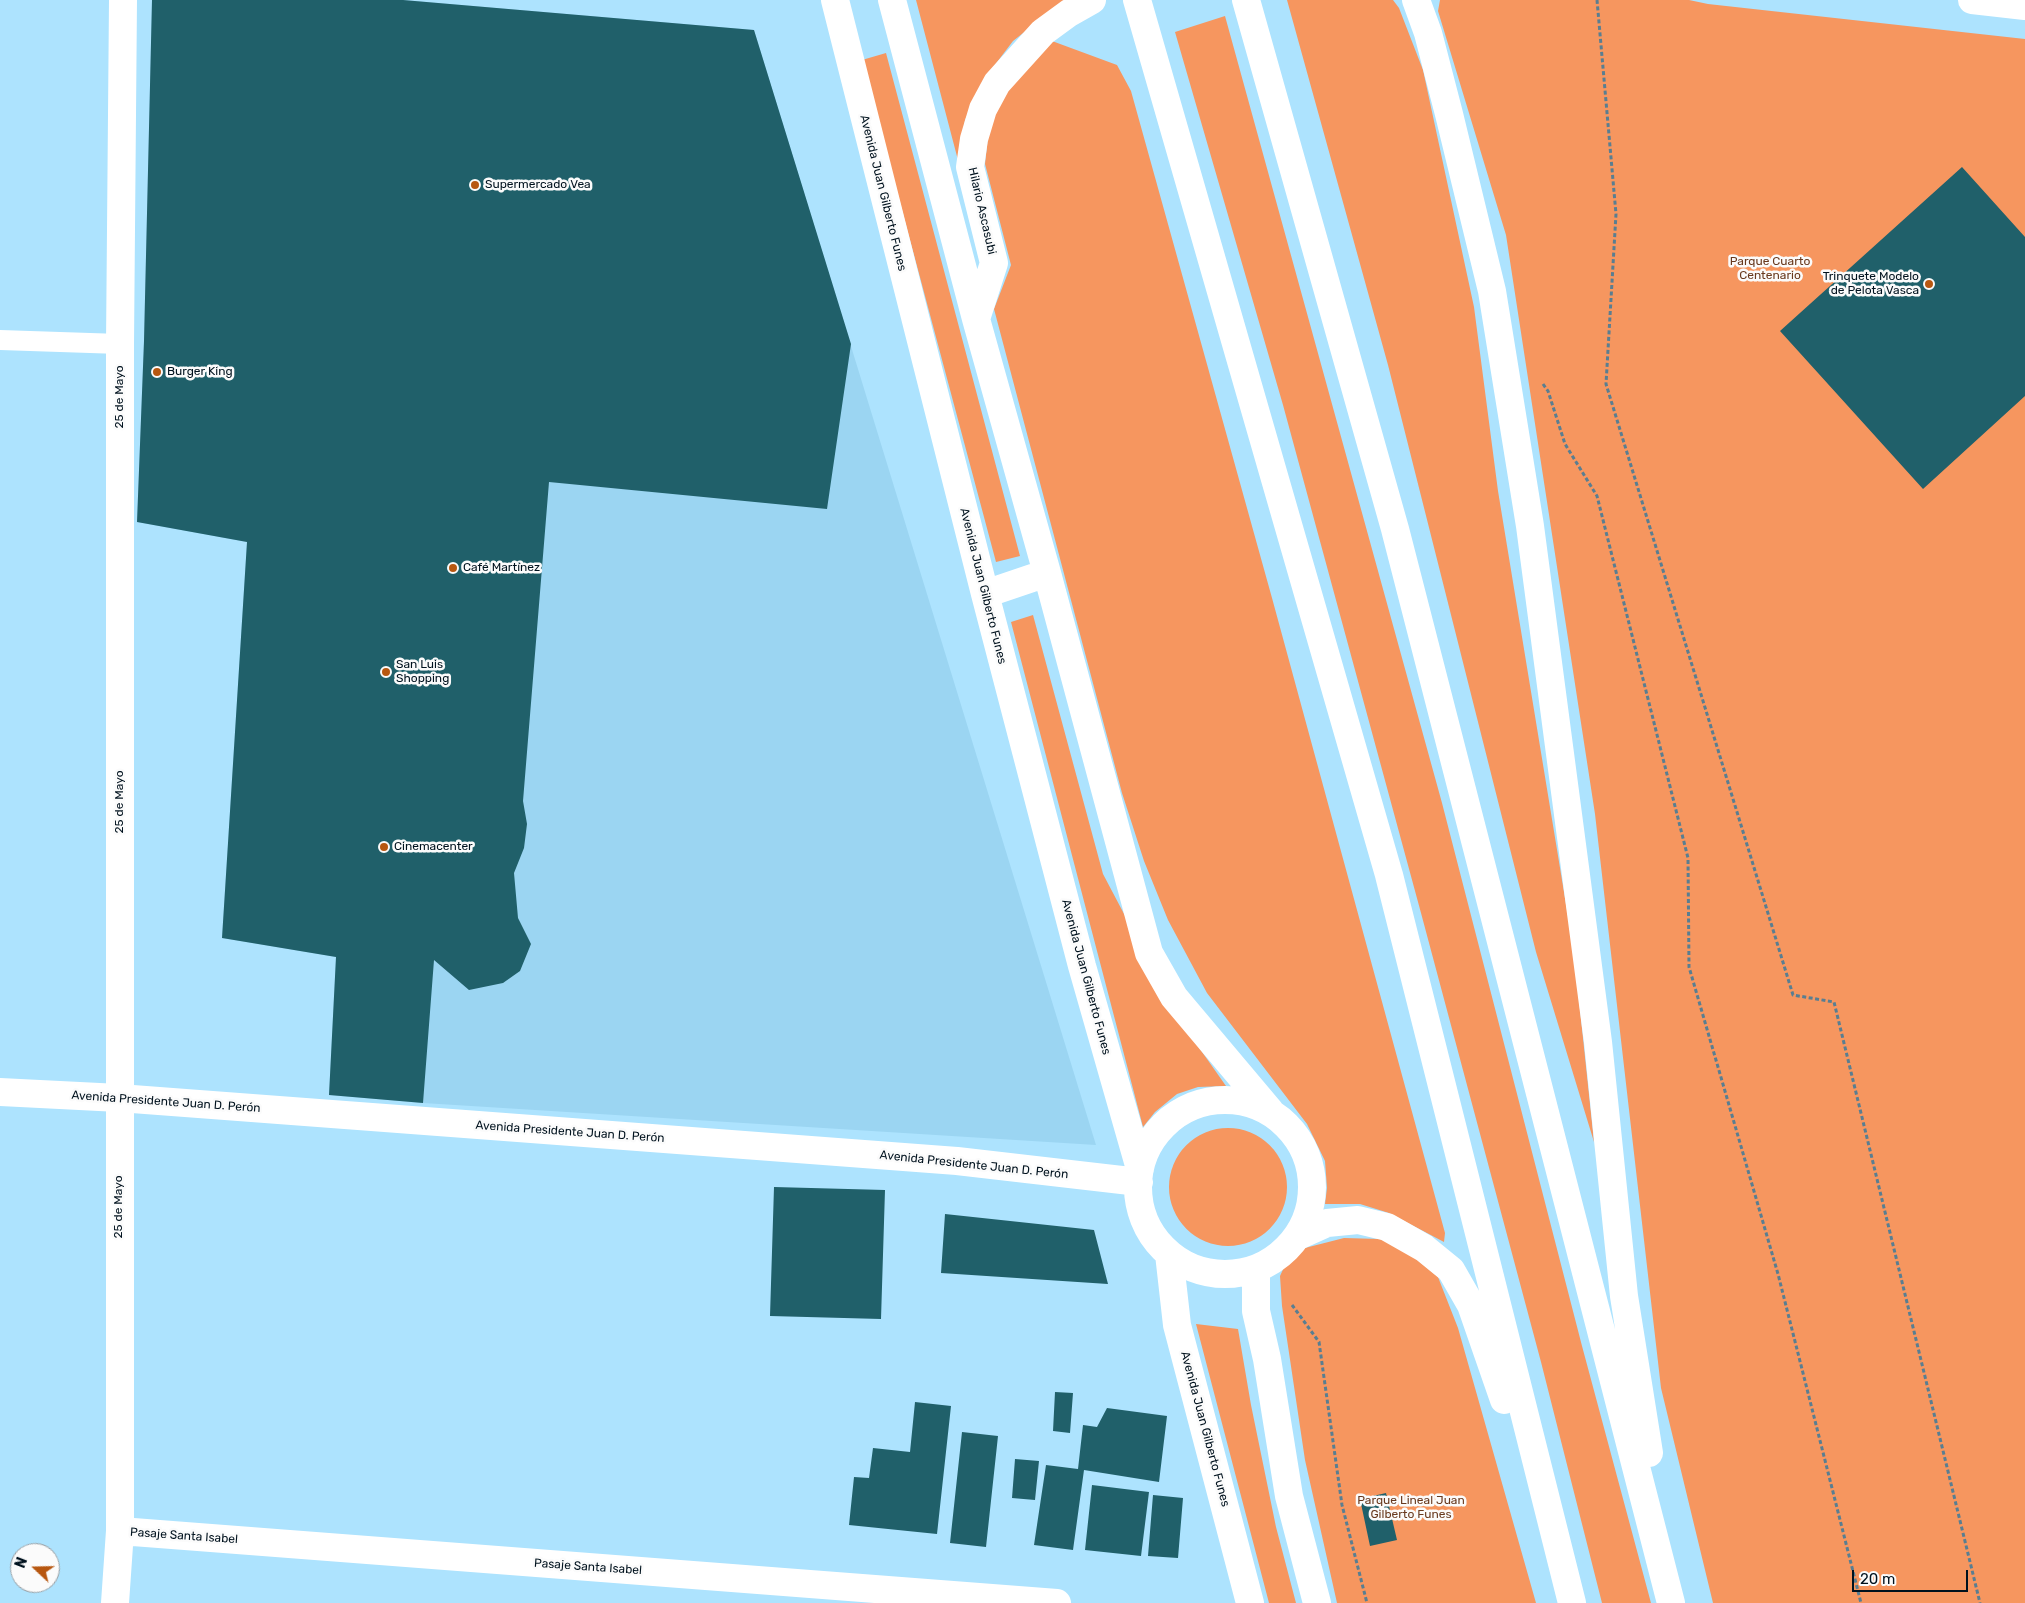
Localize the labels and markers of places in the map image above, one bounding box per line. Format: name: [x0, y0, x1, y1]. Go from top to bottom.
place label: Supermercado Vea: [485, 178, 591, 192]
marker: Supermercado Vea: [469, 179, 481, 191]
place label: Trinquete Modelo de Pelota Vasca: [1823, 270, 1919, 298]
marker: Trinquete Modelo de Pelota Vasca: [1923, 278, 1935, 290]
place label: Burger King: [167, 365, 233, 379]
marker: Burger King: [151, 366, 163, 378]
place label: Café Martínez: [463, 561, 540, 575]
marker: Café Martínez: [447, 562, 459, 574]
place label: San Luis Shopping: [396, 658, 449, 686]
marker: San Luis Shopping: [380, 666, 392, 678]
place label: Cinemacenter: [394, 840, 473, 854]
marker: Cinemacenter: [378, 841, 390, 853]

